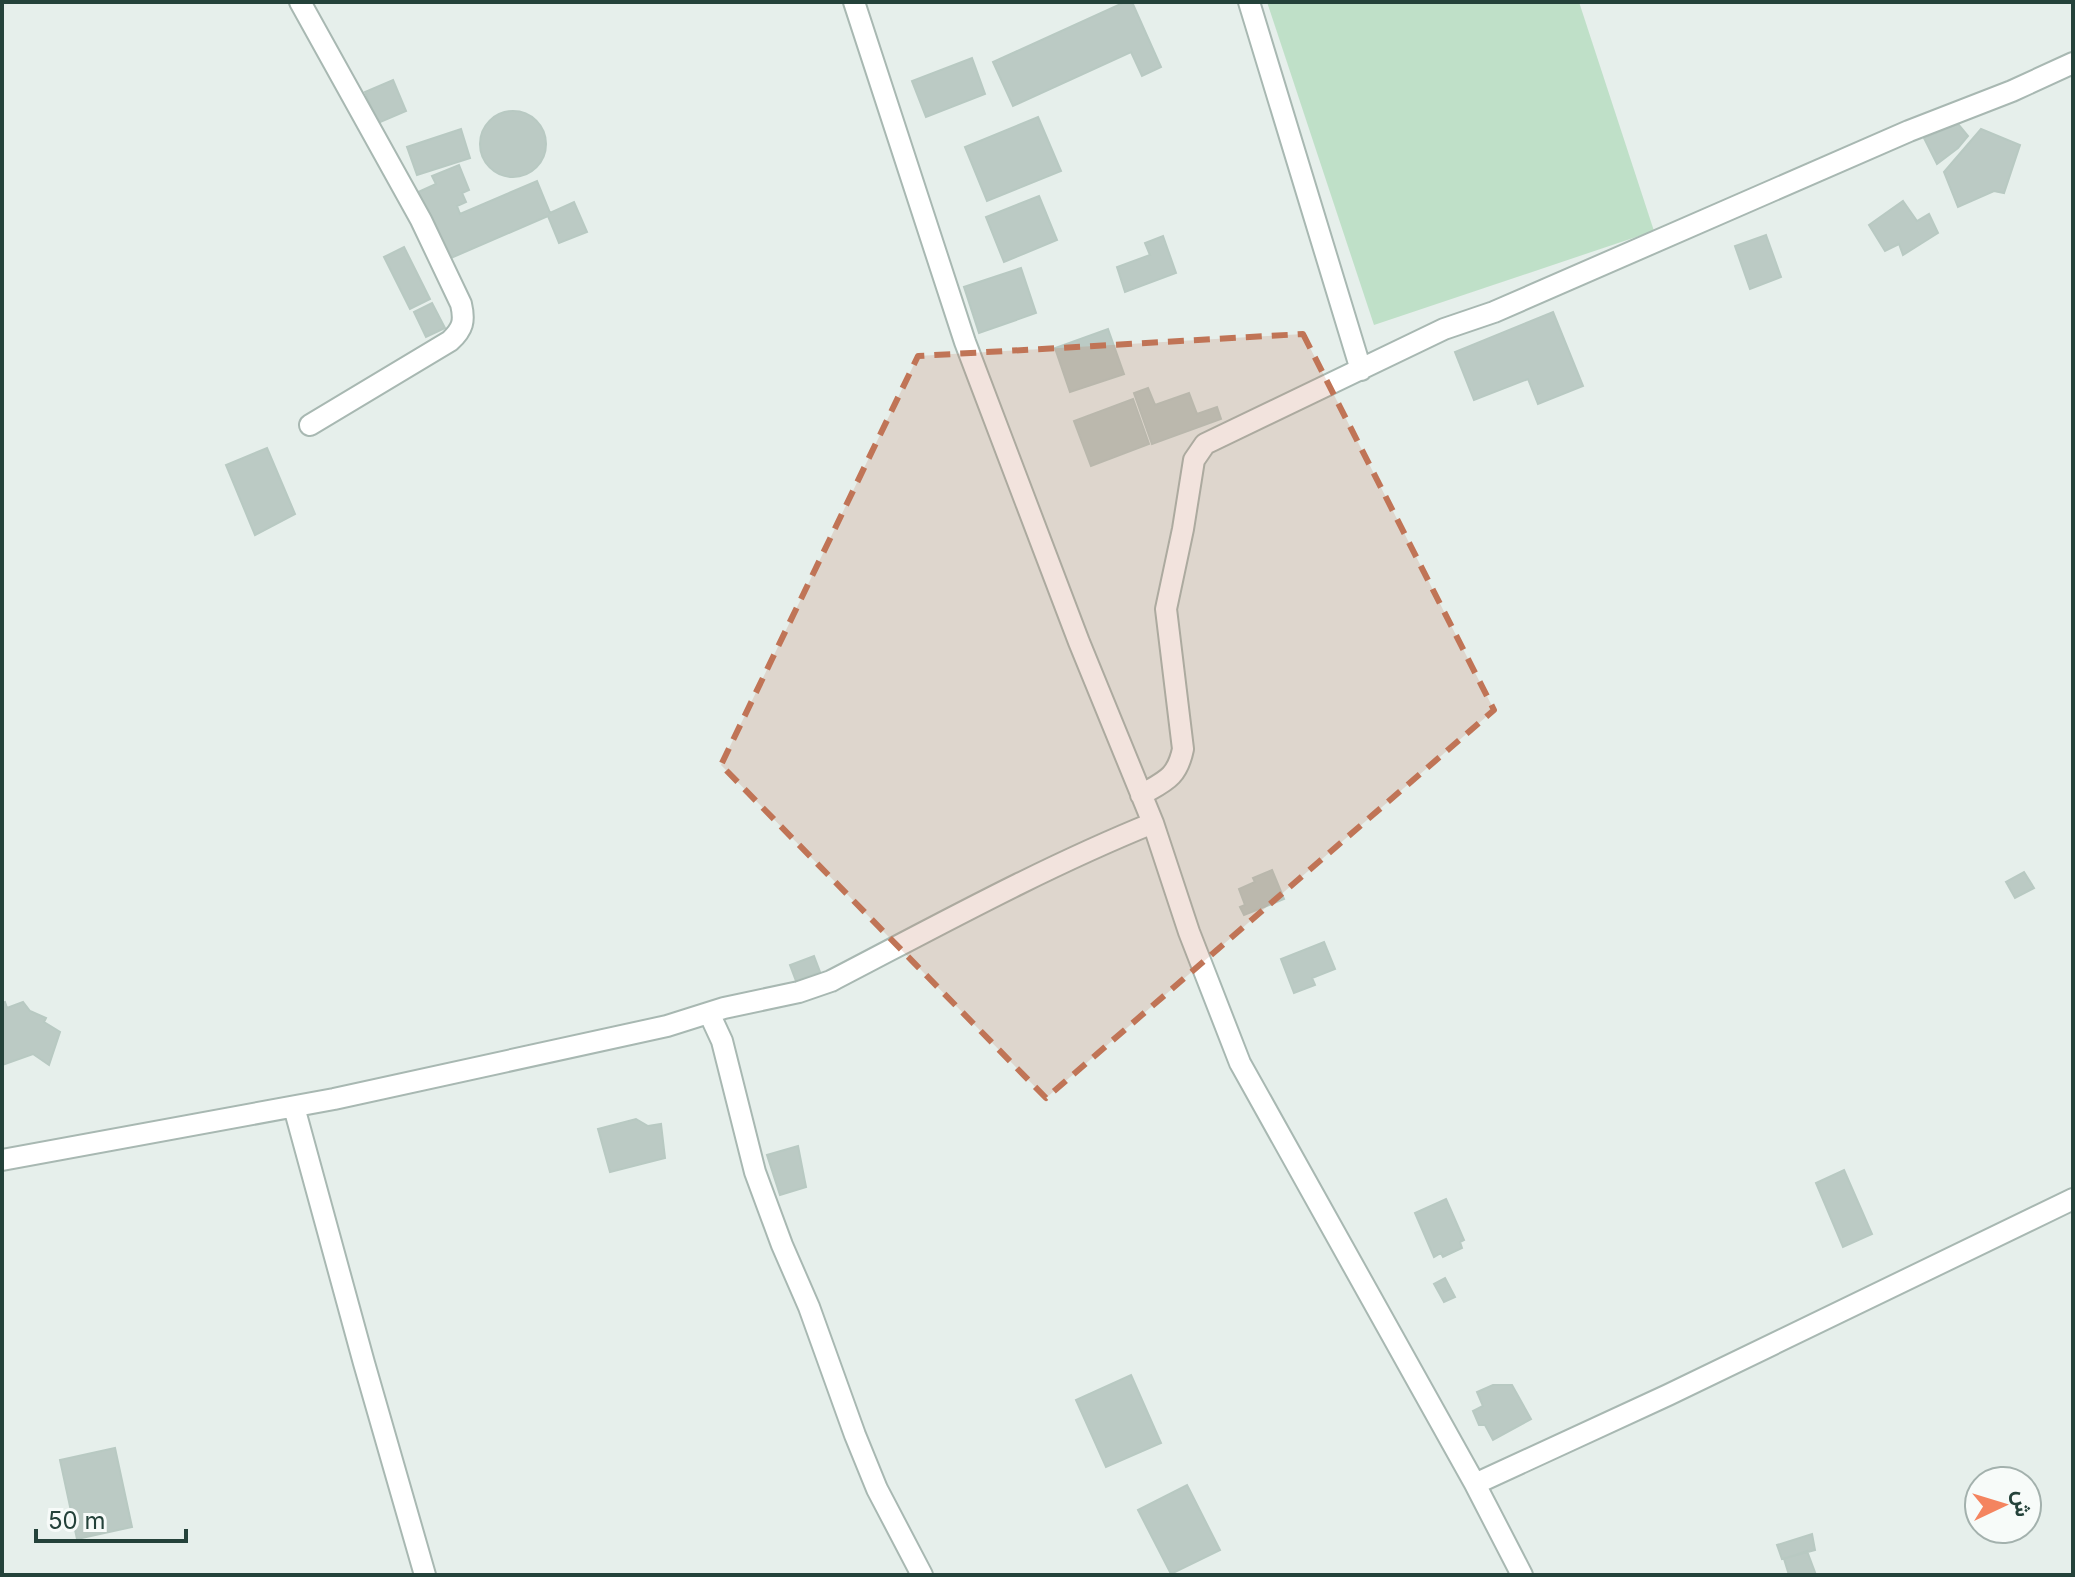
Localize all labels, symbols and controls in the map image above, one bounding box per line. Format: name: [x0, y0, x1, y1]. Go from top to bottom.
north arrow: [1963, 1465, 2043, 1545]
text: ش: [2008, 1490, 2037, 1518]
scale bar: [36, 1493, 186, 1543]
text: 50 m: [48, 1506, 106, 1535]

